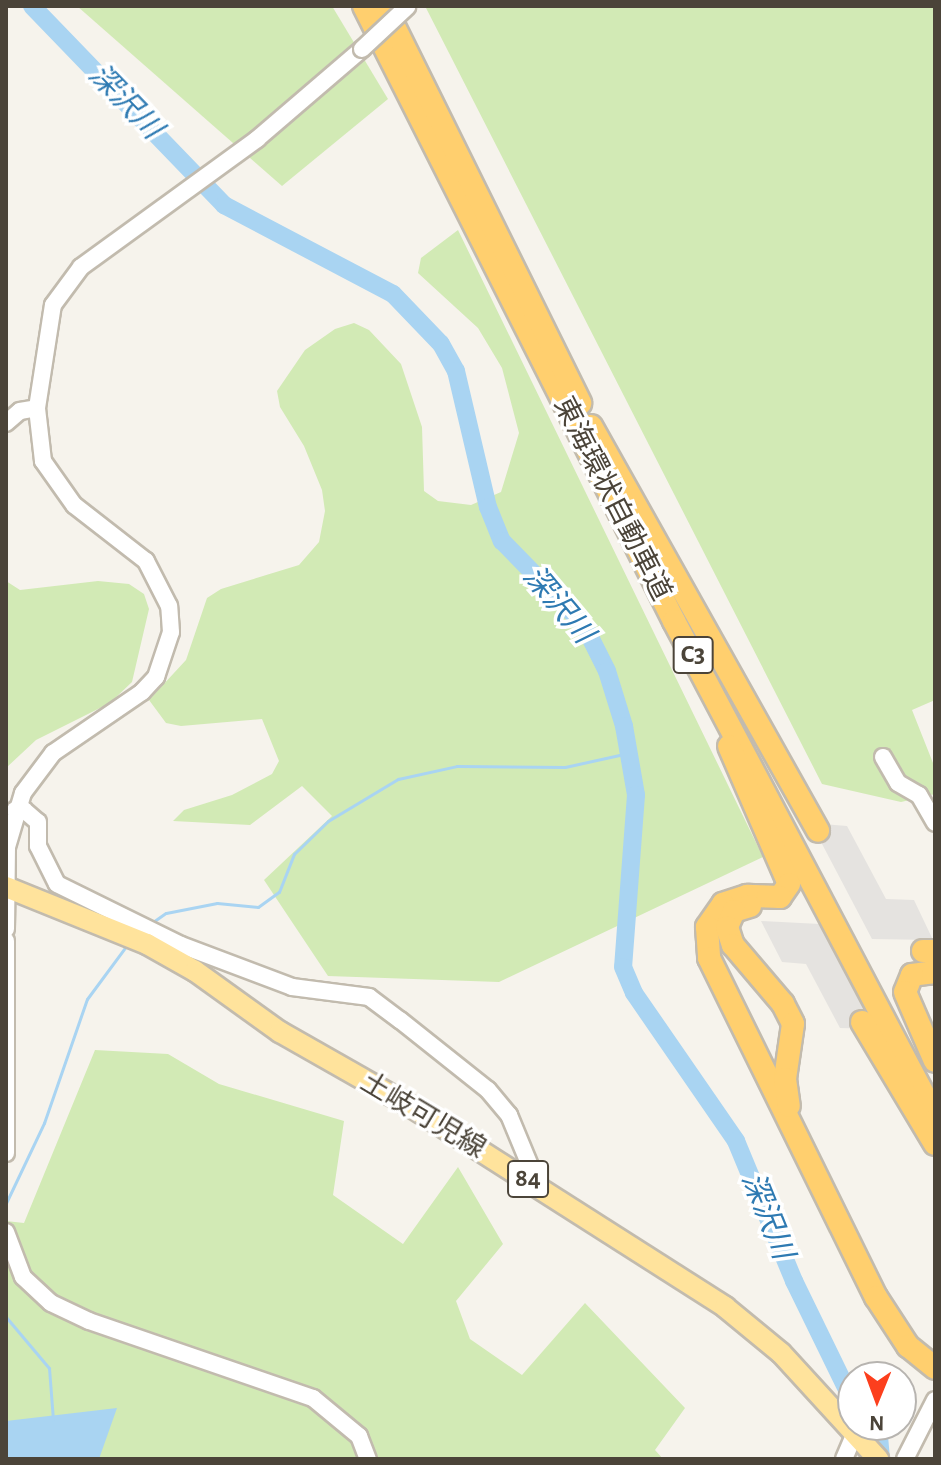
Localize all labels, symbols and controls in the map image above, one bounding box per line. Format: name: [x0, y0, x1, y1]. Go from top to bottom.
water label: 深沢川: [81, 57, 169, 147]
street label: 東海環状自動車道: [546, 392, 678, 606]
water label: 深沢川: [515, 559, 601, 651]
road number: C3: [671, 633, 715, 677]
street label: 土岐可児線: [354, 1066, 492, 1166]
road number: 84: [506, 1157, 550, 1201]
water label: 深沢川: [733, 1168, 801, 1264]
north arrow: [837, 1361, 917, 1441]
text: N: [869, 1412, 884, 1434]

